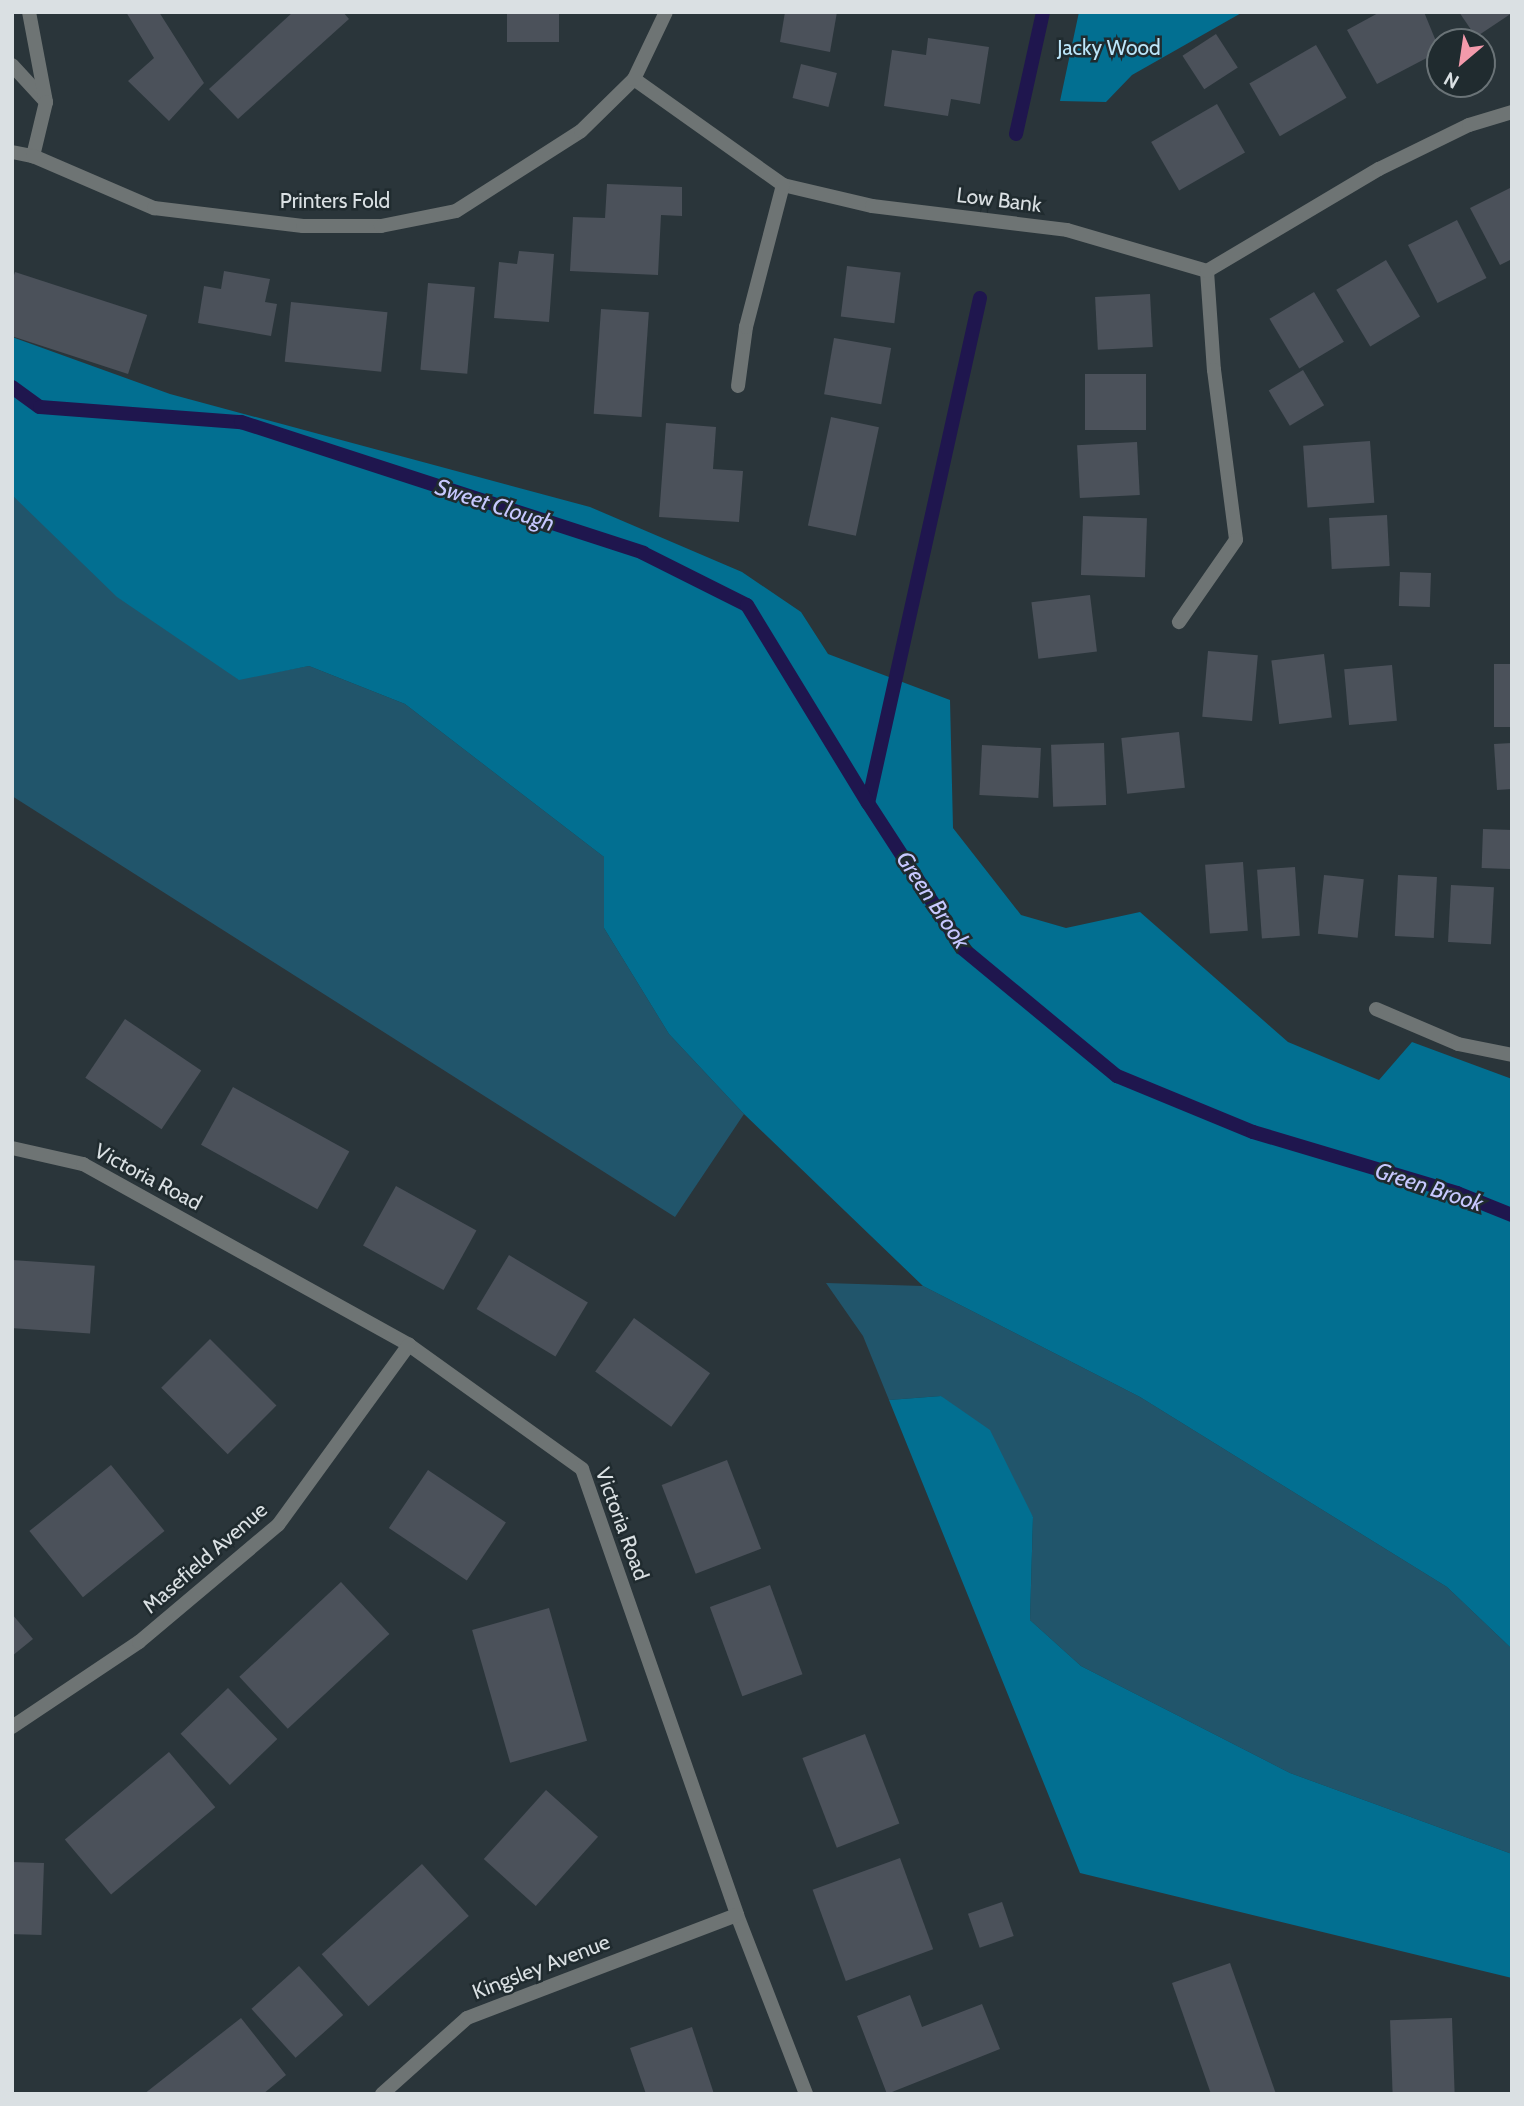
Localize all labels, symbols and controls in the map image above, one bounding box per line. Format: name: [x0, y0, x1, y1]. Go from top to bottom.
north arrow: [1426, 28, 1496, 98]
park label: Jacky Wood: [1057, 35, 1161, 61]
text: N: [1440, 67, 1463, 93]
street label: Low Bank: [955, 182, 1043, 218]
street label: Printers Fold: [280, 188, 390, 214]
water label: Sweet Clough: [432, 473, 558, 537]
water label: Green Brook: [890, 846, 976, 954]
street label: Victoria Road: [90, 1138, 206, 1216]
water label: Green Brook: [1372, 1157, 1486, 1217]
street label: Victoria Road: [590, 1464, 654, 1584]
street label: Masefield Avenue: [138, 1497, 272, 1619]
street label: Kingsley Avenue: [469, 1929, 613, 2005]

